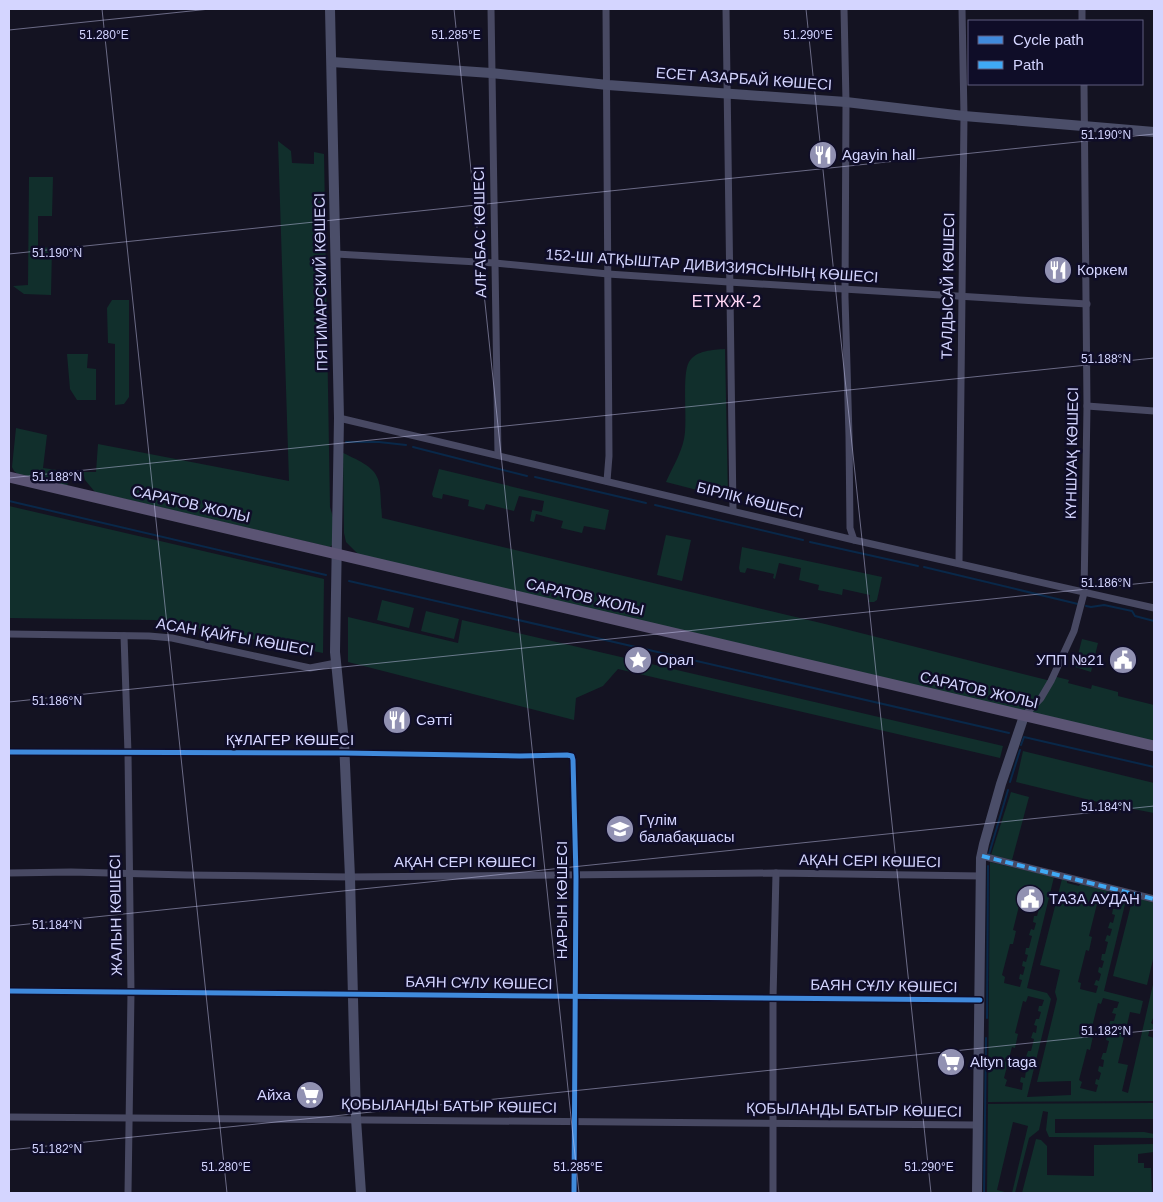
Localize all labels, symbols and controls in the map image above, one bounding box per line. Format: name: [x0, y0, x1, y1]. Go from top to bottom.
legend: [968, 20, 1143, 85]
text: 51.280°E: [79, 28, 129, 42]
text: 51.285°E: [431, 28, 481, 42]
text: 51.290°E: [783, 28, 833, 42]
text: Cycle path: [1013, 31, 1084, 48]
text: Path: [1013, 56, 1044, 73]
street label: ЕСЕТ АЗАРБАЙ КӨШЕСІ: [655, 64, 833, 93]
text: 51.190°N: [1081, 128, 1131, 142]
restaurant icon: Agayin hall: [808, 140, 838, 170]
place label: Agayin hall: [842, 146, 915, 163]
street label: АЛҒАБАС КӨШЕСІ: [470, 166, 489, 298]
street label: ПЯТИМАРСКИЙ КӨШЕСІ: [310, 193, 331, 371]
street label: ТАЛДЫСАЙ КӨШЕСІ: [938, 212, 957, 360]
street label: 152-ШІ АТҚЫШТАР ДИВИЗИЯСЫНЫҢ КӨШЕСІ: [545, 245, 879, 286]
text: 51.190°N: [32, 246, 82, 260]
restaurant icon: Коркем: [1043, 255, 1073, 285]
place label: Коркем: [1077, 261, 1128, 278]
district label: ЕТЖЖ-2: [692, 293, 762, 310]
text: 51.188°N: [1081, 352, 1131, 366]
street label: КҮНШУАҚ КӨШЕСІ: [1062, 387, 1081, 519]
text: 51.188°N: [32, 470, 82, 484]
street label: БІРЛІК КӨШЕСІ: [695, 478, 805, 521]
street label: САРАТОВ ЖОЛЫ: [130, 482, 252, 525]
street label: САРАТОВ ЖОЛЫ: [524, 575, 646, 618]
text: 51.186°N: [1081, 576, 1131, 590]
street label: АСАН ҚАЙҒЫ КӨШЕСІ: [155, 614, 315, 659]
place icon: Орал: [623, 645, 653, 675]
public building icon: УПП №21: [1108, 645, 1138, 675]
place label: Орал: [657, 651, 694, 668]
place label: УПП №21: [1036, 651, 1104, 668]
street label: САРАТОВ ЖОЛЫ: [918, 668, 1040, 711]
text: 51.186°N: [32, 694, 82, 708]
restaurant icon: Сәтті: [382, 705, 412, 735]
place label: Сәтті: [416, 711, 452, 728]
street label: ҚҰЛАГЕР КӨШЕСІ: [226, 731, 354, 748]
text: 51.184°N: [1081, 800, 1131, 814]
place label: Гүлім балабақшасы: [639, 811, 735, 845]
school or university icon: Гүлім балабақшасы: [605, 814, 635, 844]
street label: НАРЫН КӨШЕСІ: [553, 841, 570, 959]
street label: АҚАН СЕРІ КӨШЕСІ: [799, 851, 941, 870]
street label: АҚАН СЕРІ КӨШЕСІ: [394, 853, 536, 870]
street label: ЖАЛЫН КӨШЕСІ: [106, 854, 125, 976]
public building icon: ТАЗА АУДАН: [1015, 884, 1045, 914]
place label: ТАЗА АУДАН: [1049, 890, 1140, 907]
text: 51.184°N: [32, 918, 82, 932]
street label: БАЯН СҰЛУ КӨШЕСІ: [405, 973, 553, 992]
street label: БАЯН СҰЛУ КӨШЕСІ: [810, 976, 958, 995]
text: 51.182°N: [1081, 1024, 1131, 1038]
supermarket icon: Altyn taga: [936, 1047, 966, 1077]
place label: Altyn taga: [970, 1053, 1037, 1070]
supermarket icon: Айха: [295, 1080, 325, 1110]
place label: Айха: [257, 1086, 292, 1103]
street label: ҚОБЫЛАНДЫ БАТЫР КӨШЕСІ: [341, 1095, 557, 1116]
street label: ҚОБЫЛАНДЫ БАТЫР КӨШЕСІ: [746, 1099, 962, 1120]
text: 51.182°N: [32, 1142, 82, 1156]
text: 51.280°E: [201, 1160, 251, 1174]
text: 51.285°E: [553, 1160, 603, 1174]
text: 51.290°E: [904, 1160, 954, 1174]

